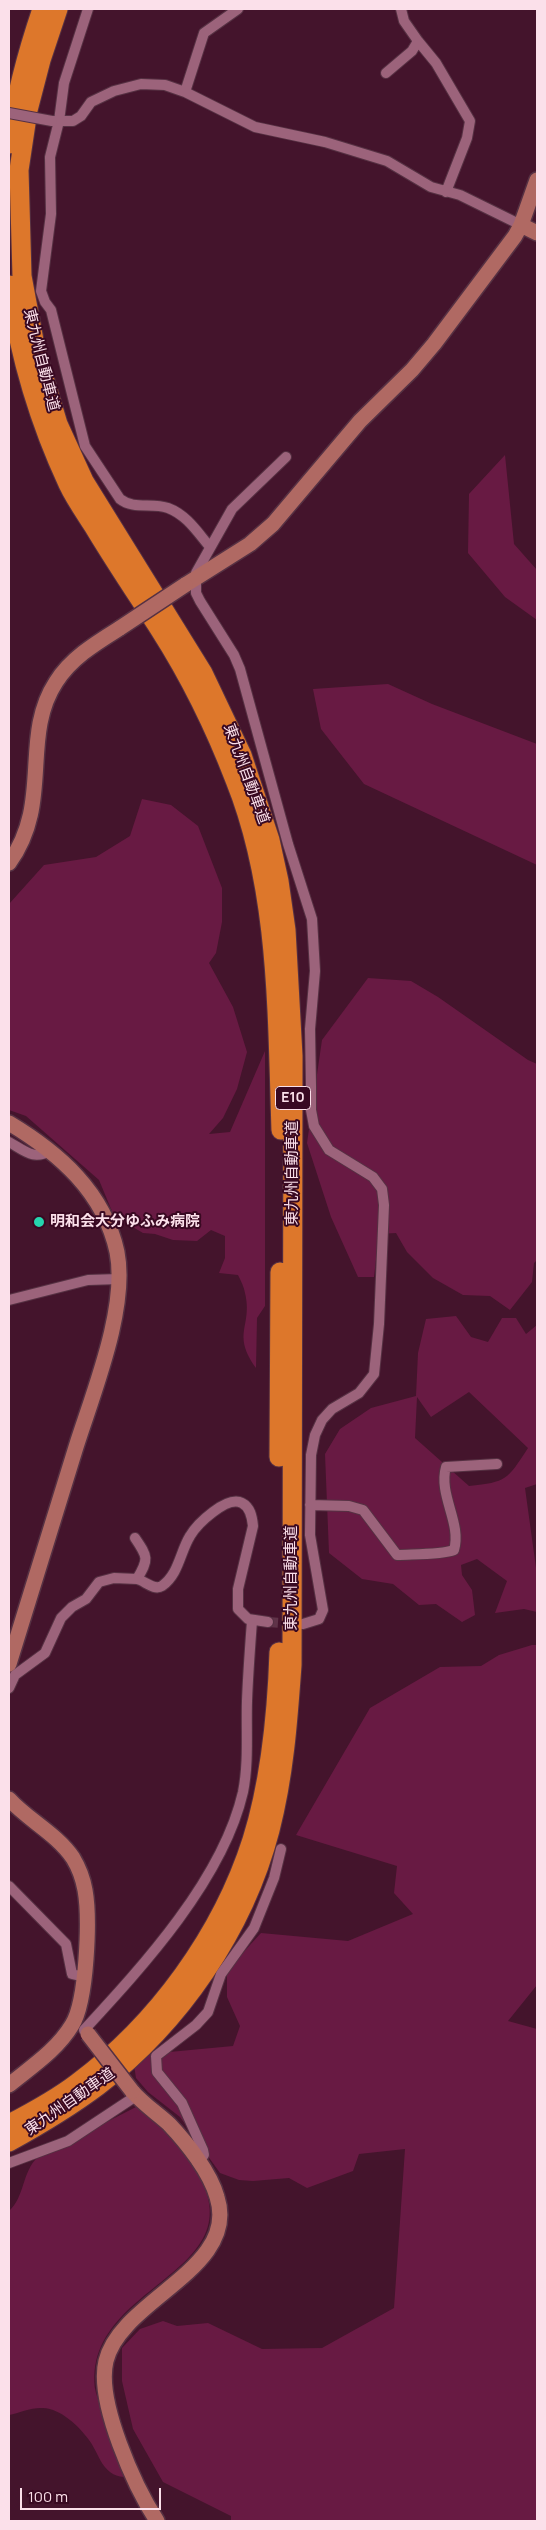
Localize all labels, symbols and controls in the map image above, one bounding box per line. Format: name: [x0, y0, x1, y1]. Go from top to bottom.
street label: 東九州自動車道: [20, 307, 62, 413]
street label: 東九州自動車道: [220, 722, 272, 826]
road number: E10: [276, 1086, 310, 1110]
street label: 東九州自動車道: [284, 1121, 302, 1225]
place label: 明和会大分ゆふみ病院: [50, 1213, 200, 1231]
marker: 明和会大分ゆふみ病院: [32, 1215, 46, 1229]
street label: 東九州自動車道: [283, 1526, 301, 1630]
street label: 東九州自動車道: [22, 2065, 118, 2139]
scale bar: [22, 2478, 164, 2510]
text: 100 m: [28, 2486, 68, 2507]

